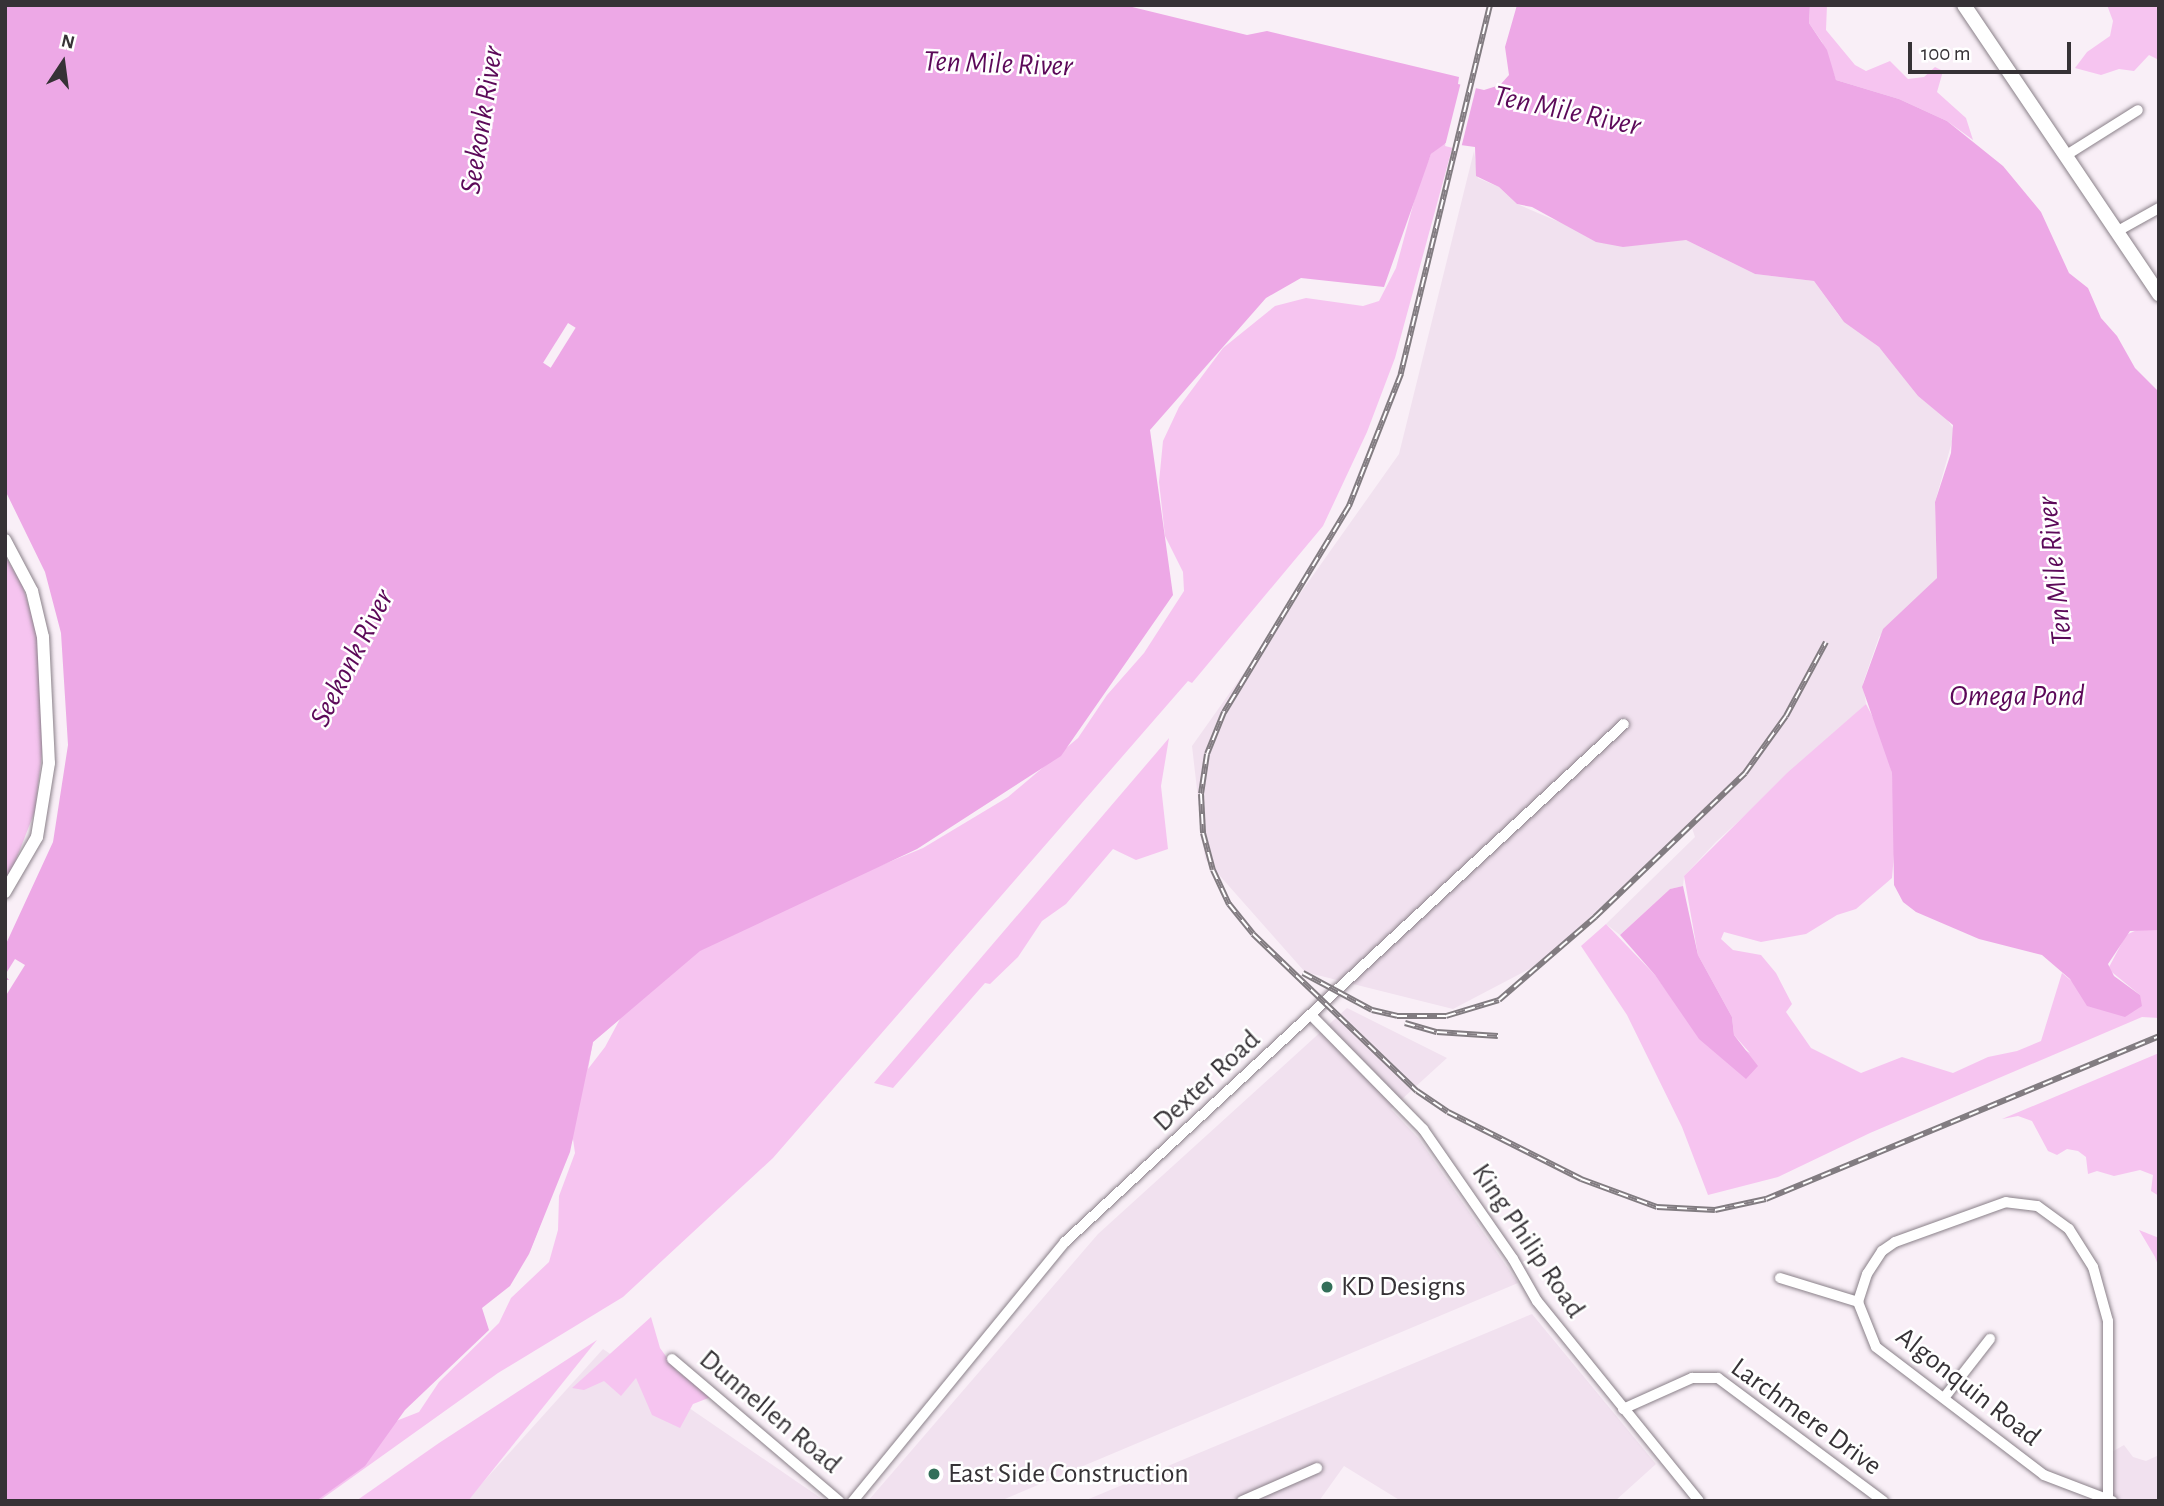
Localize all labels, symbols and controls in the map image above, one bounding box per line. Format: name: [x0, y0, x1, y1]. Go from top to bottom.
north arrow: [28, 28, 98, 98]
scale bar: [1912, 28, 2075, 72]
text: N: [59, 31, 76, 53]
water label: Ten Mile River: [923, 43, 1073, 85]
text: 100 m: [1921, 43, 1971, 64]
water label: Seekonk River: [453, 44, 511, 196]
water label: Ten Mile River: [1490, 78, 1644, 144]
water label: Ten Mile River: [2029, 495, 2081, 647]
water label: Seekonk River: [302, 583, 402, 733]
water label: Omega Pond: [1949, 678, 2085, 714]
street label: Dexter Road: [1147, 1023, 1267, 1139]
street label: King Philip Road: [1464, 1157, 1592, 1325]
place label: KD Designs: [1341, 1270, 1466, 1304]
marker: KD Designs: [1319, 1279, 1335, 1295]
street label: Algonquin Road: [1889, 1320, 2047, 1454]
street label: Dunnellen Road: [692, 1343, 848, 1481]
street label: Larchmere Drive: [1724, 1351, 1888, 1483]
place label: East Side Construction: [948, 1457, 1189, 1491]
marker: East Side Construction: [926, 1466, 942, 1482]

